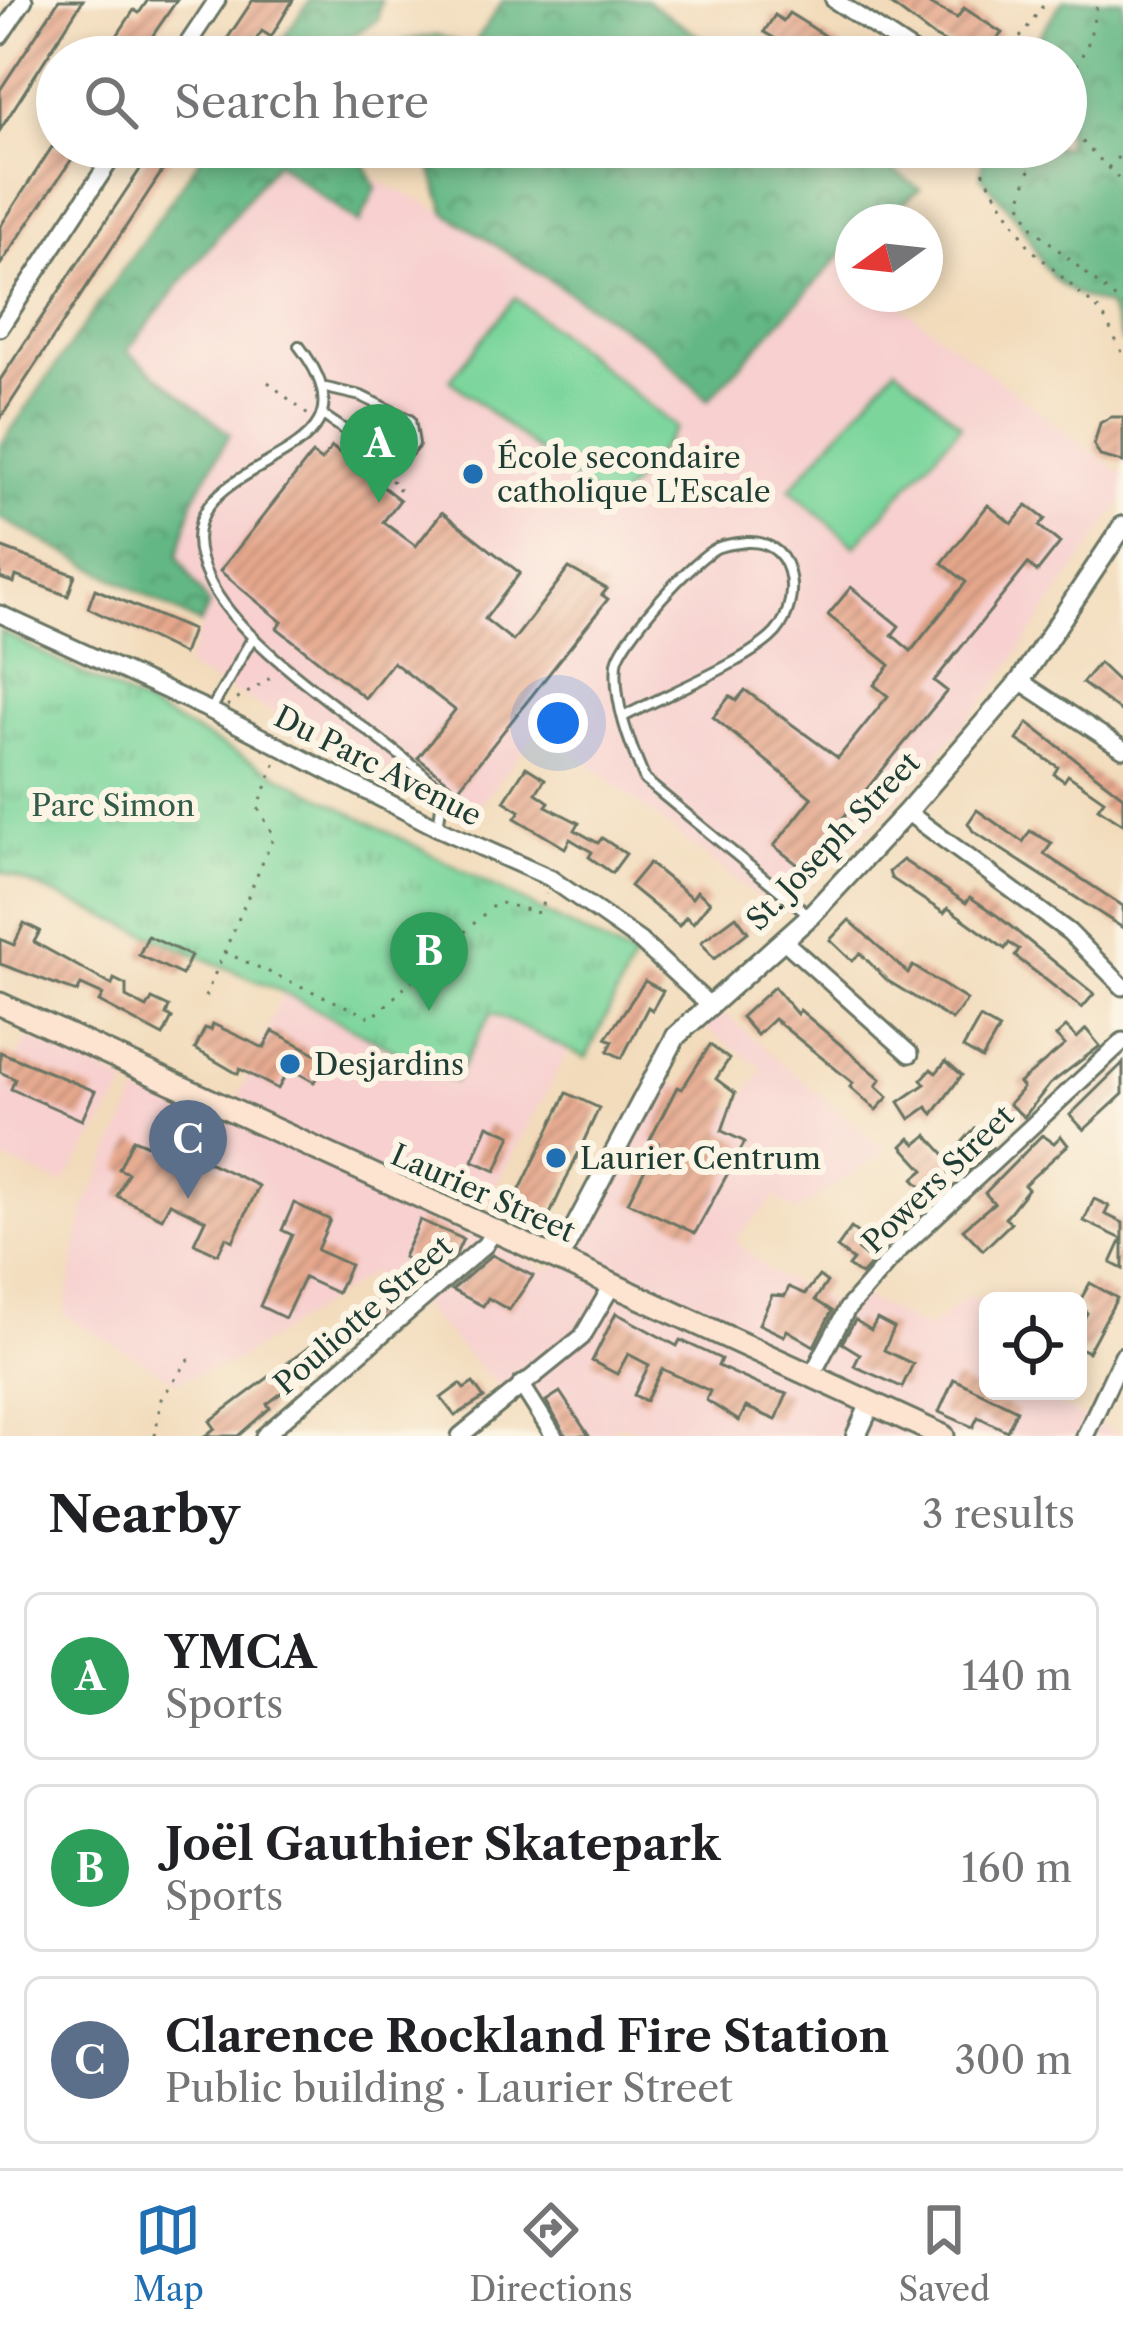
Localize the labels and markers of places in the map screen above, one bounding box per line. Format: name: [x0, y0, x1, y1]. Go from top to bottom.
pin: A: [340, 404, 418, 503]
place label: École secondaire catholique L'Escale: [497, 439, 771, 510]
marker: École secondaire catholique L'Escale: [460, 461, 486, 487]
pin: B: [390, 912, 468, 1011]
place label: Desjardins: [314, 1046, 464, 1083]
marker: Desjardins: [277, 1051, 303, 1077]
pin: C: [149, 1100, 227, 1199]
place label: Laurier Centrum: [580, 1140, 821, 1177]
marker: Laurier Centrum: [543, 1145, 569, 1171]

